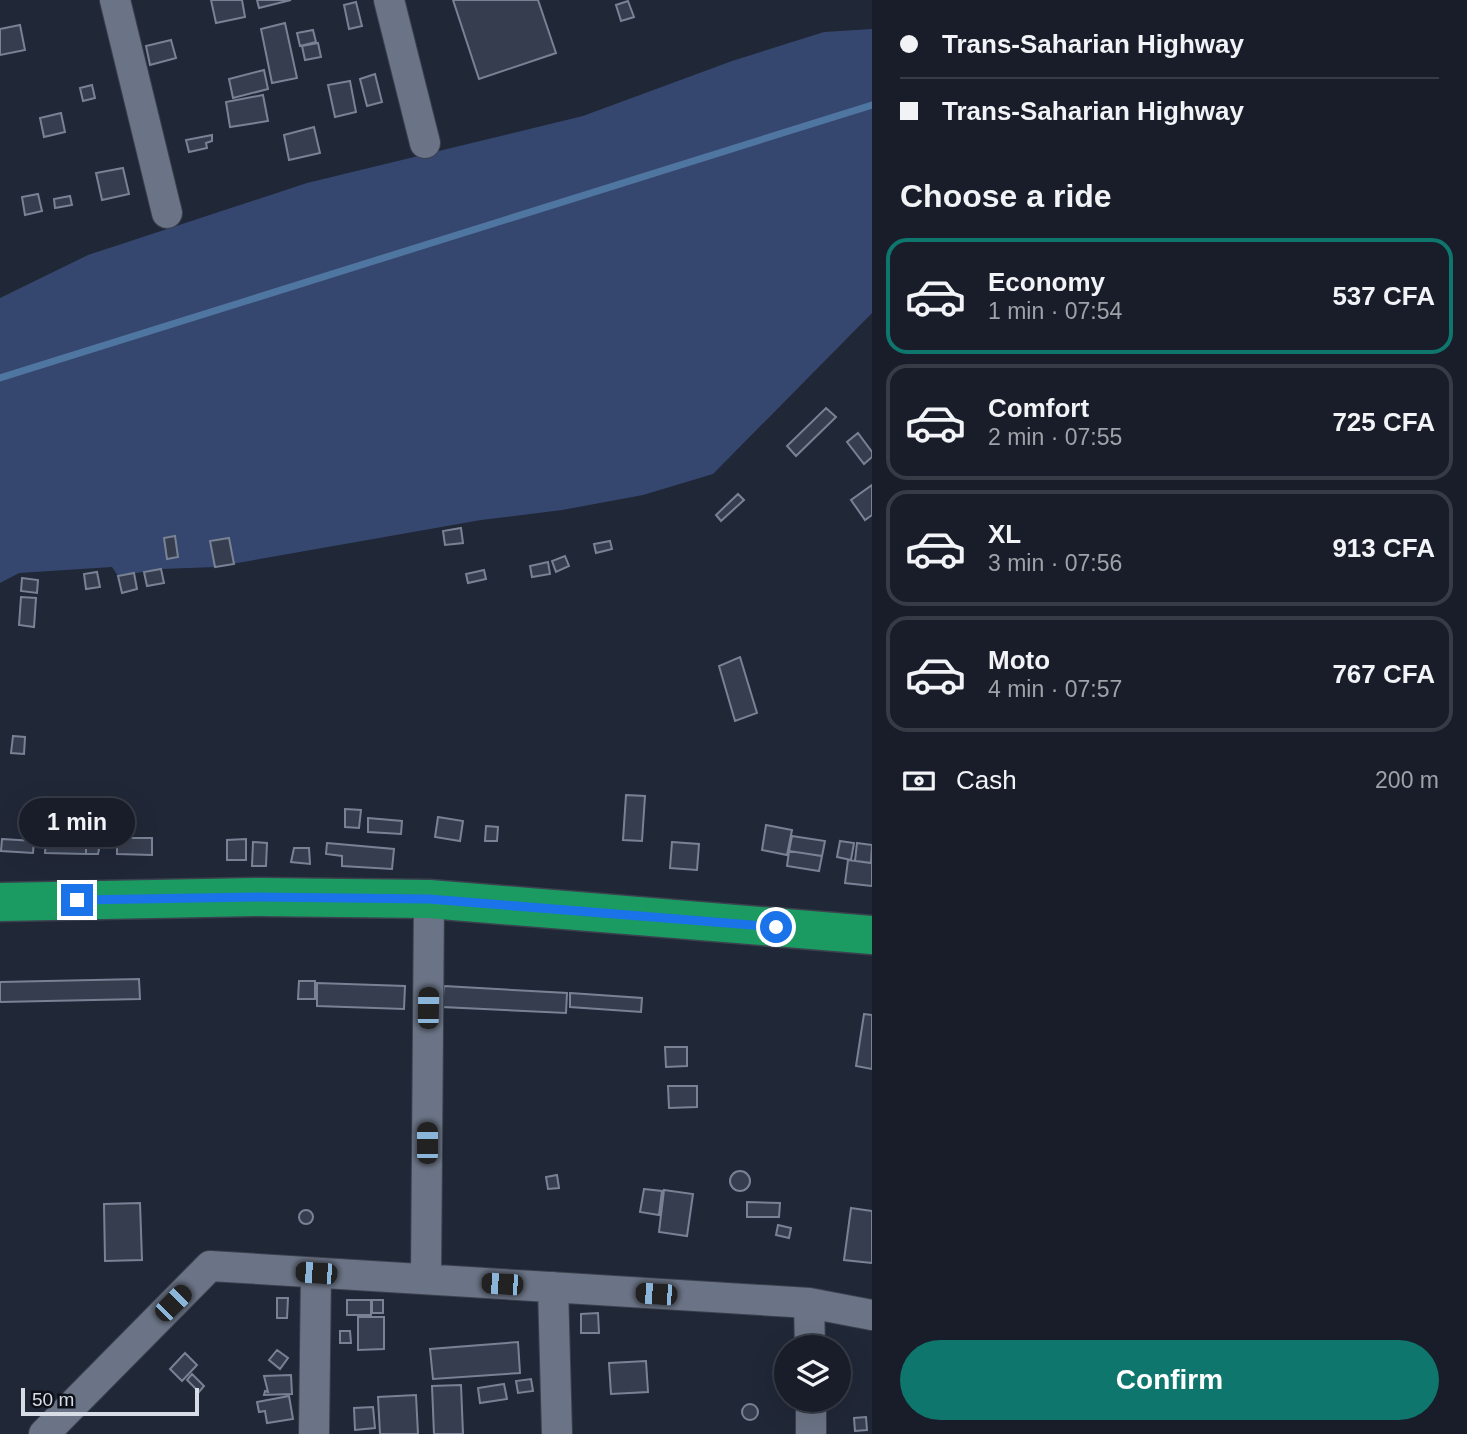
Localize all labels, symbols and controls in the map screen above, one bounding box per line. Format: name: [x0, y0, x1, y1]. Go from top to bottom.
text: Trans-Saharian Highway: [942, 29, 1244, 59]
text: Trans-Saharian Highway: [942, 96, 1244, 126]
text: Choose a ride: [900, 178, 1112, 214]
icon: car: [904, 265, 967, 328]
text: Economy: [988, 267, 1105, 297]
text: 537 CFA: [1332, 281, 1435, 311]
text: 1 min · 07:54: [988, 298, 1122, 324]
icon: car: [904, 391, 967, 454]
text: Comfort: [988, 393, 1089, 423]
text: 725 CFA: [1332, 407, 1435, 437]
text: 2 min · 07:55: [988, 424, 1122, 450]
icon: car: [904, 517, 967, 580]
text: XL: [988, 519, 1021, 549]
text: 913 CFA: [1332, 533, 1435, 563]
text: 3 min · 07:56: [988, 550, 1122, 576]
icon: car: [904, 643, 967, 706]
text: Moto: [988, 645, 1050, 675]
text: 767 CFA: [1332, 659, 1435, 689]
text: 4 min · 07:57: [988, 676, 1122, 702]
icon: cash: [900, 762, 938, 800]
text: Cash: [956, 765, 1017, 795]
text: 200 m: [1375, 767, 1439, 793]
callout: 1 min: [19, 799, 135, 848]
text: 1 min: [47, 809, 107, 835]
route end: [61, 884, 93, 916]
route start: [760, 911, 792, 943]
car: [418, 987, 439, 1029]
car: [417, 1122, 438, 1164]
car: [295, 1261, 338, 1285]
car: [481, 1272, 524, 1296]
car: [151, 1281, 196, 1325]
car: [635, 1282, 678, 1306]
map controls: [774, 1335, 851, 1412]
button: layers: [774, 1335, 851, 1412]
button: Confirm: [900, 1340, 1439, 1420]
scale bar: [21, 1385, 200, 1417]
text: 50 m: [32, 1389, 74, 1410]

